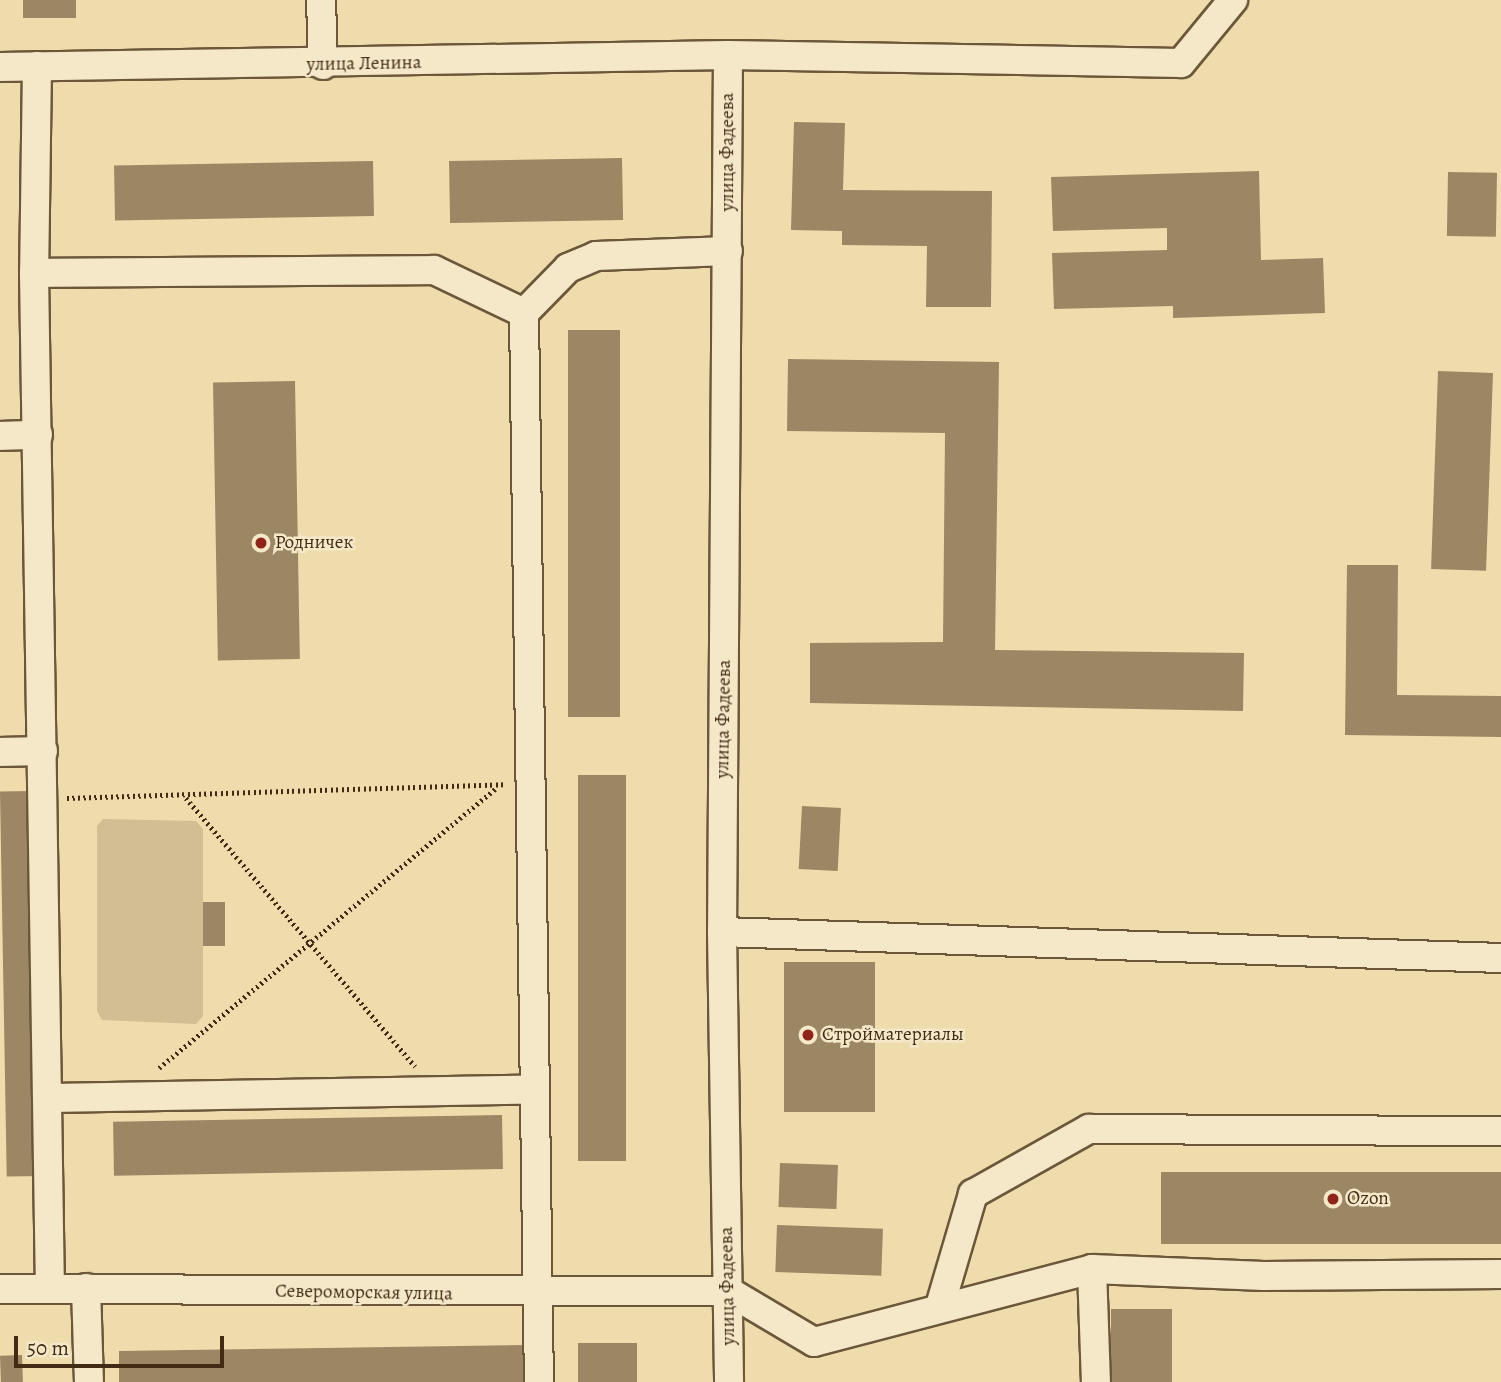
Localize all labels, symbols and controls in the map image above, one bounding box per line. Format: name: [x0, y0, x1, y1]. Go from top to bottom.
street label: улица Ленина: [306, 52, 422, 76]
street label: улица Фадеева: [717, 93, 739, 211]
place label: Родничек: [275, 532, 353, 554]
marker: Родничек: [253, 535, 269, 551]
street label: улица Фадеева: [712, 659, 736, 779]
place label: Стройматериалы: [822, 1024, 964, 1046]
marker: Стройматериалы: [800, 1027, 816, 1043]
place label: Ozon: [1347, 1188, 1389, 1210]
marker: Ozon: [1325, 1191, 1341, 1207]
street label: улица Фадеева: [716, 1226, 740, 1346]
street label: Североморская улица: [275, 1280, 453, 1306]
scale bar: [18, 1322, 228, 1366]
text: 50 m: [27, 1334, 69, 1362]

